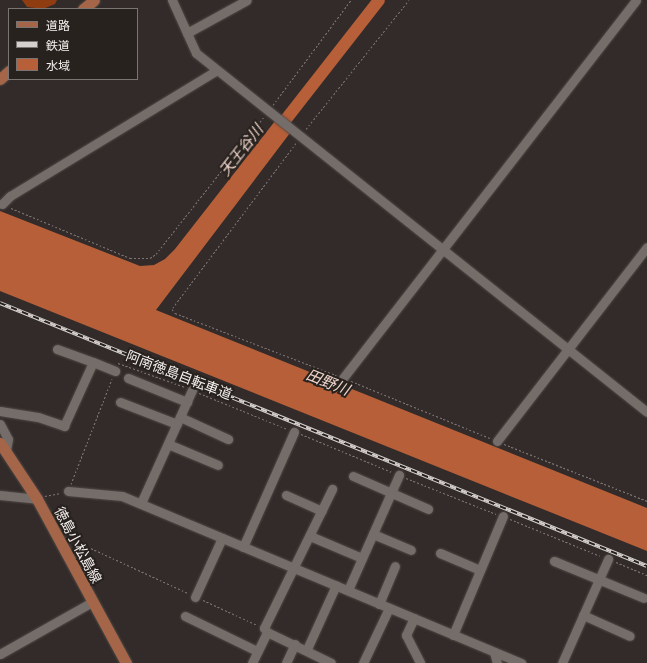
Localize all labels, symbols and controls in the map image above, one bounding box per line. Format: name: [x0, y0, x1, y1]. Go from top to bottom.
legend: [8, 8, 138, 80]
text: 道路: [46, 18, 70, 33]
text: 鉄道: [46, 38, 70, 53]
text: 水域: [46, 58, 70, 73]
water label: 天王谷川: [215, 121, 267, 179]
street label: 阿南徳島自転車道: [124, 347, 234, 403]
water label: 田野川: [304, 365, 352, 399]
street label: 徳島小松島線: [51, 504, 105, 586]

